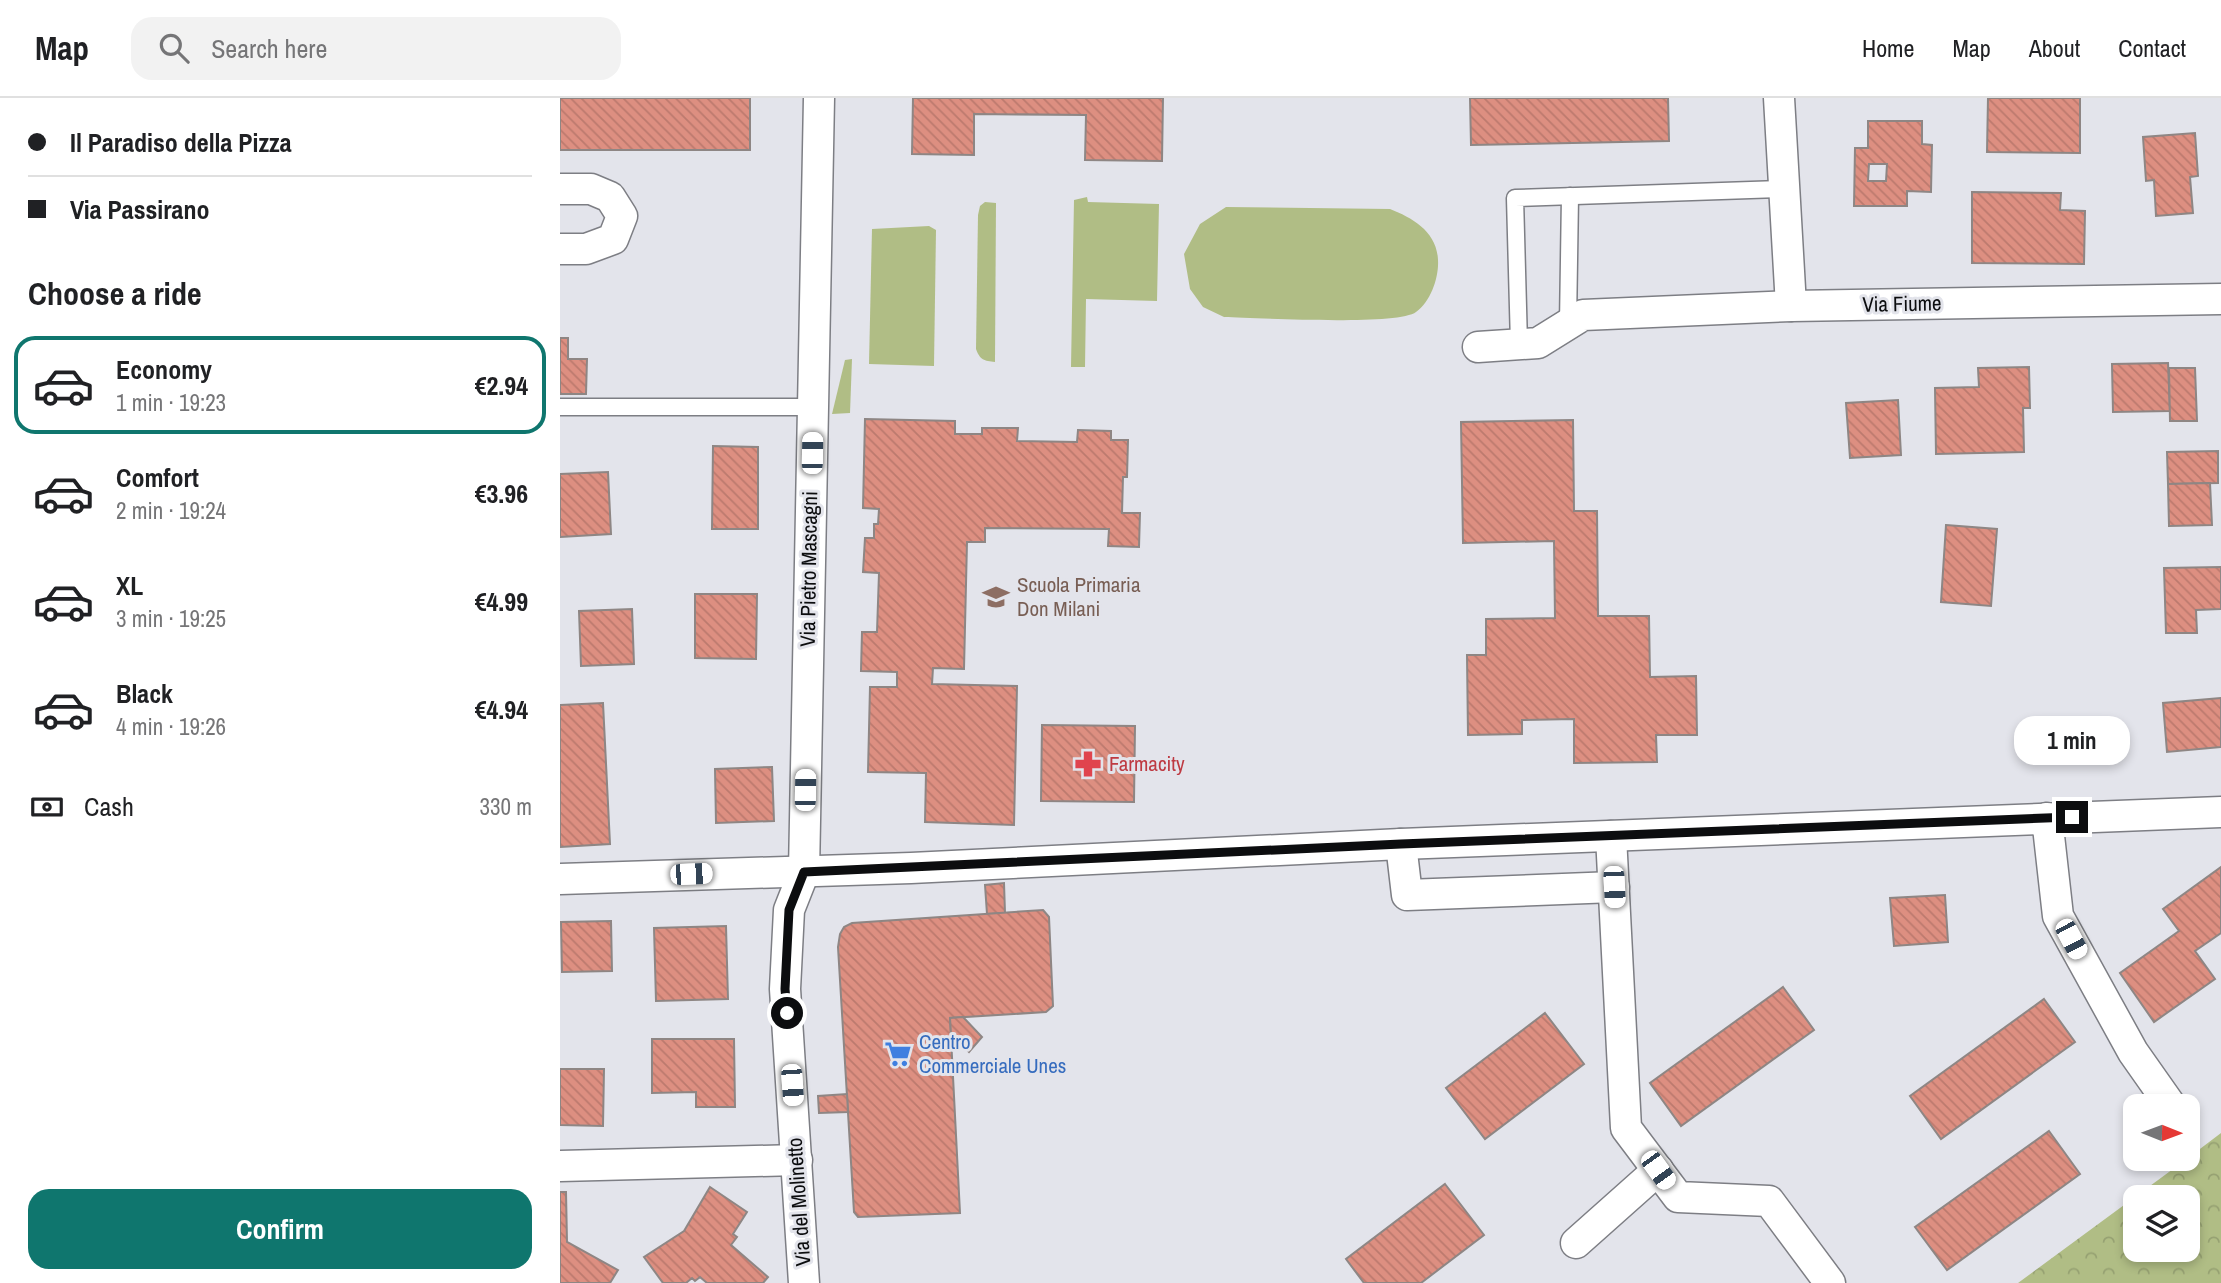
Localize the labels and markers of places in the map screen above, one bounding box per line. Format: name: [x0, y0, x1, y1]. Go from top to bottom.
place label: Scuola Primaria Don Milani: [1017, 570, 1141, 623]
school or university icon: Scuola Primaria Don Milani: [981, 582, 1011, 612]
pharmacy icon: Farmacity: [1073, 749, 1103, 779]
place label: Farmacity: [1109, 749, 1185, 778]
place label: Centro Commerciale Unes: [919, 1027, 1066, 1080]
supermarket icon: Centro Commerciale Unes: [883, 1039, 913, 1069]

